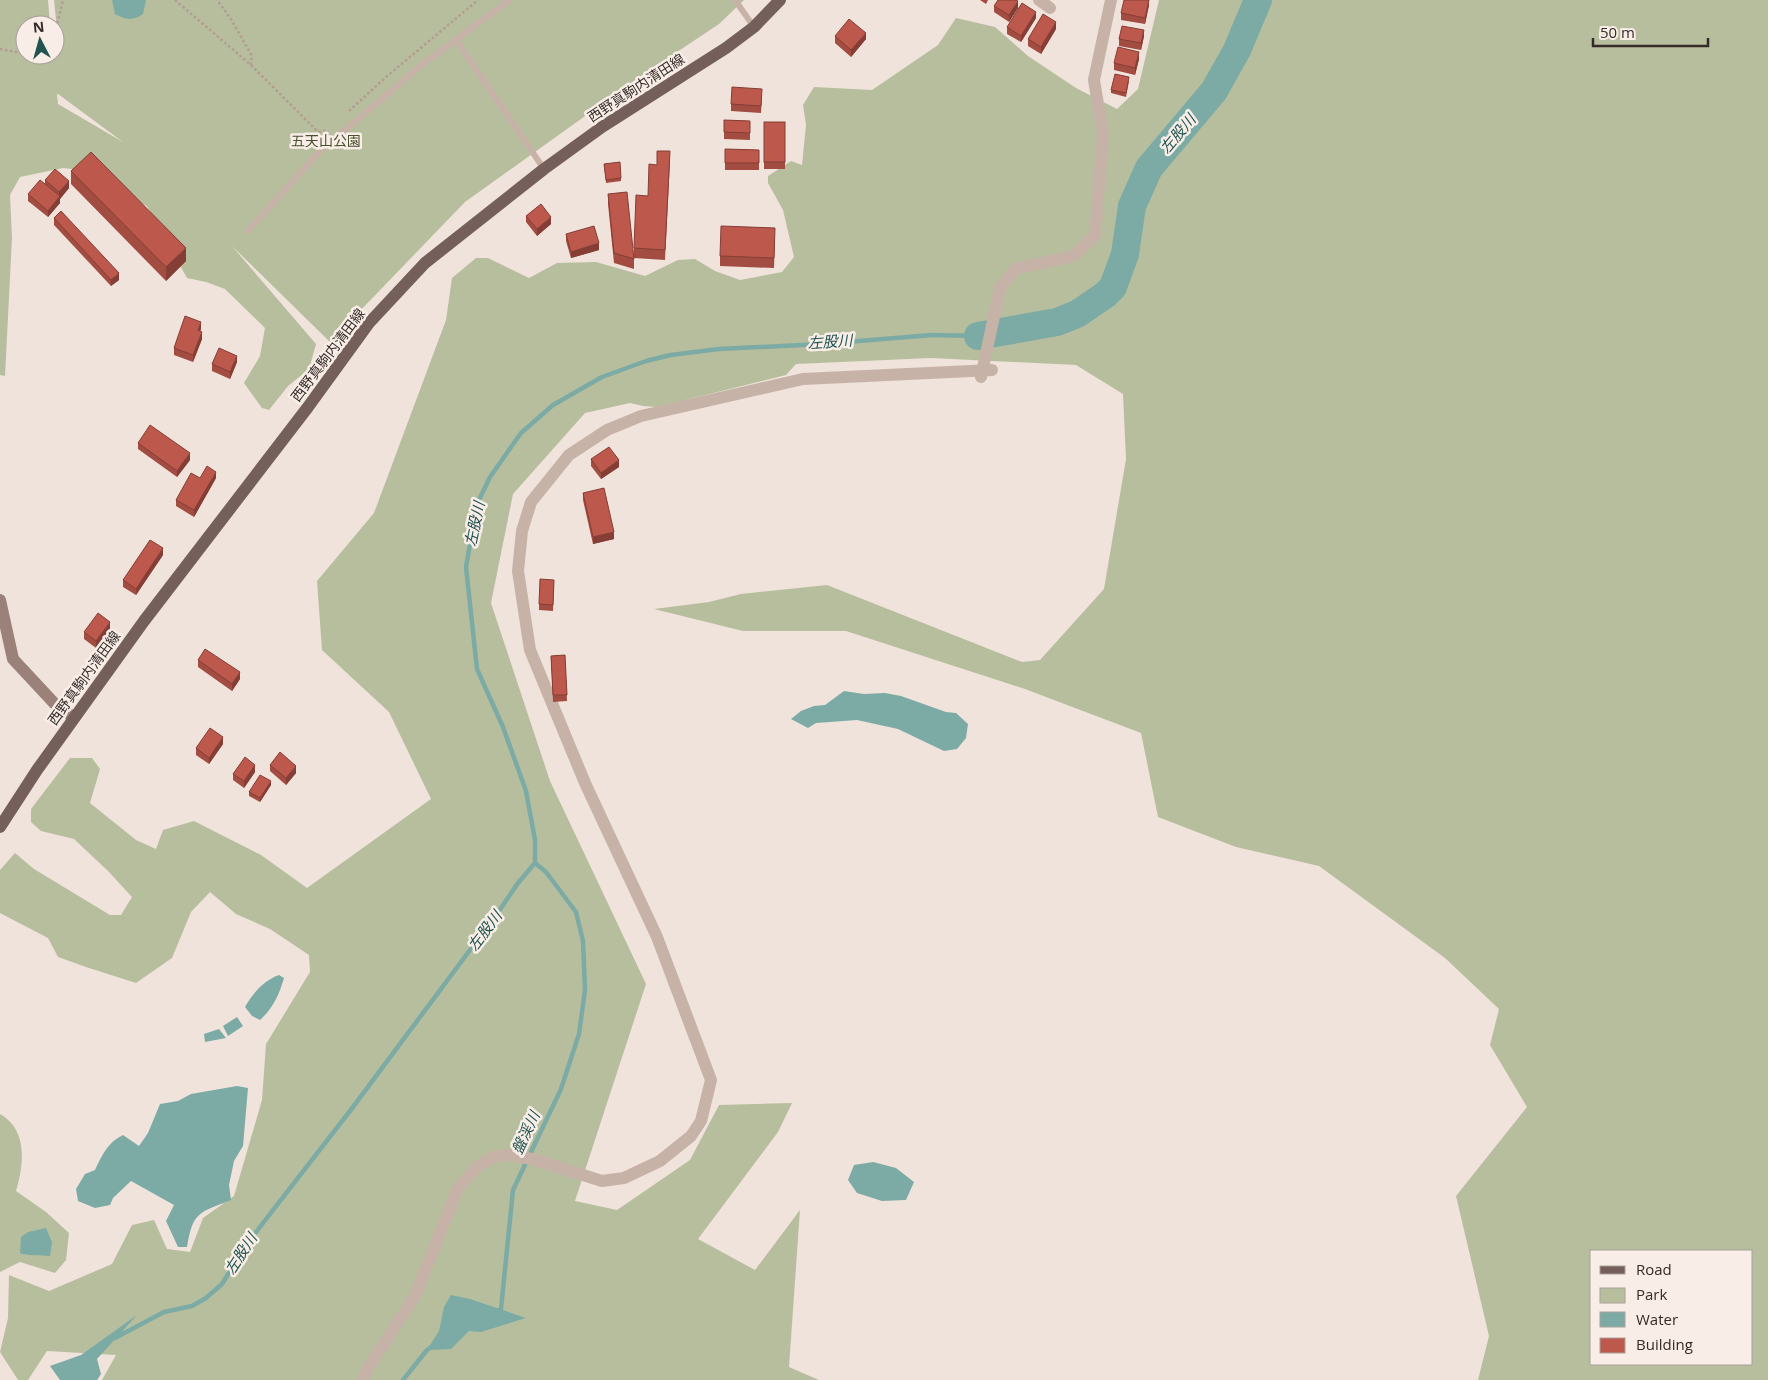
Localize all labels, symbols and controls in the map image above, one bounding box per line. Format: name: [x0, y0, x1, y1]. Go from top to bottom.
north arrow: [15, 15, 65, 65]
scale bar: [1593, 15, 1708, 47]
text: N: [32, 17, 45, 37]
text: 50 m: [1600, 22, 1635, 42]
street label: 西野真駒内清田線: [584, 49, 688, 126]
water label: 左股川: [1155, 108, 1201, 157]
park label: 五天山公園: [291, 131, 361, 150]
street label: 西野真駒内清田線: [286, 304, 369, 405]
water label: 左股川: [807, 329, 855, 353]
water label: 左股川: [460, 498, 489, 548]
street label: 西野真駒内清田線: [43, 627, 124, 729]
water label: 左股川: [463, 905, 507, 954]
water label: 盤渓川: [507, 1106, 545, 1157]
water label: 左股川: [220, 1227, 262, 1278]
legend: [1590, 1250, 1753, 1365]
text: Road: [1636, 1259, 1672, 1279]
text: Park: [1636, 1284, 1667, 1304]
text: Water: [1636, 1309, 1678, 1329]
text: Building: [1636, 1334, 1693, 1354]

